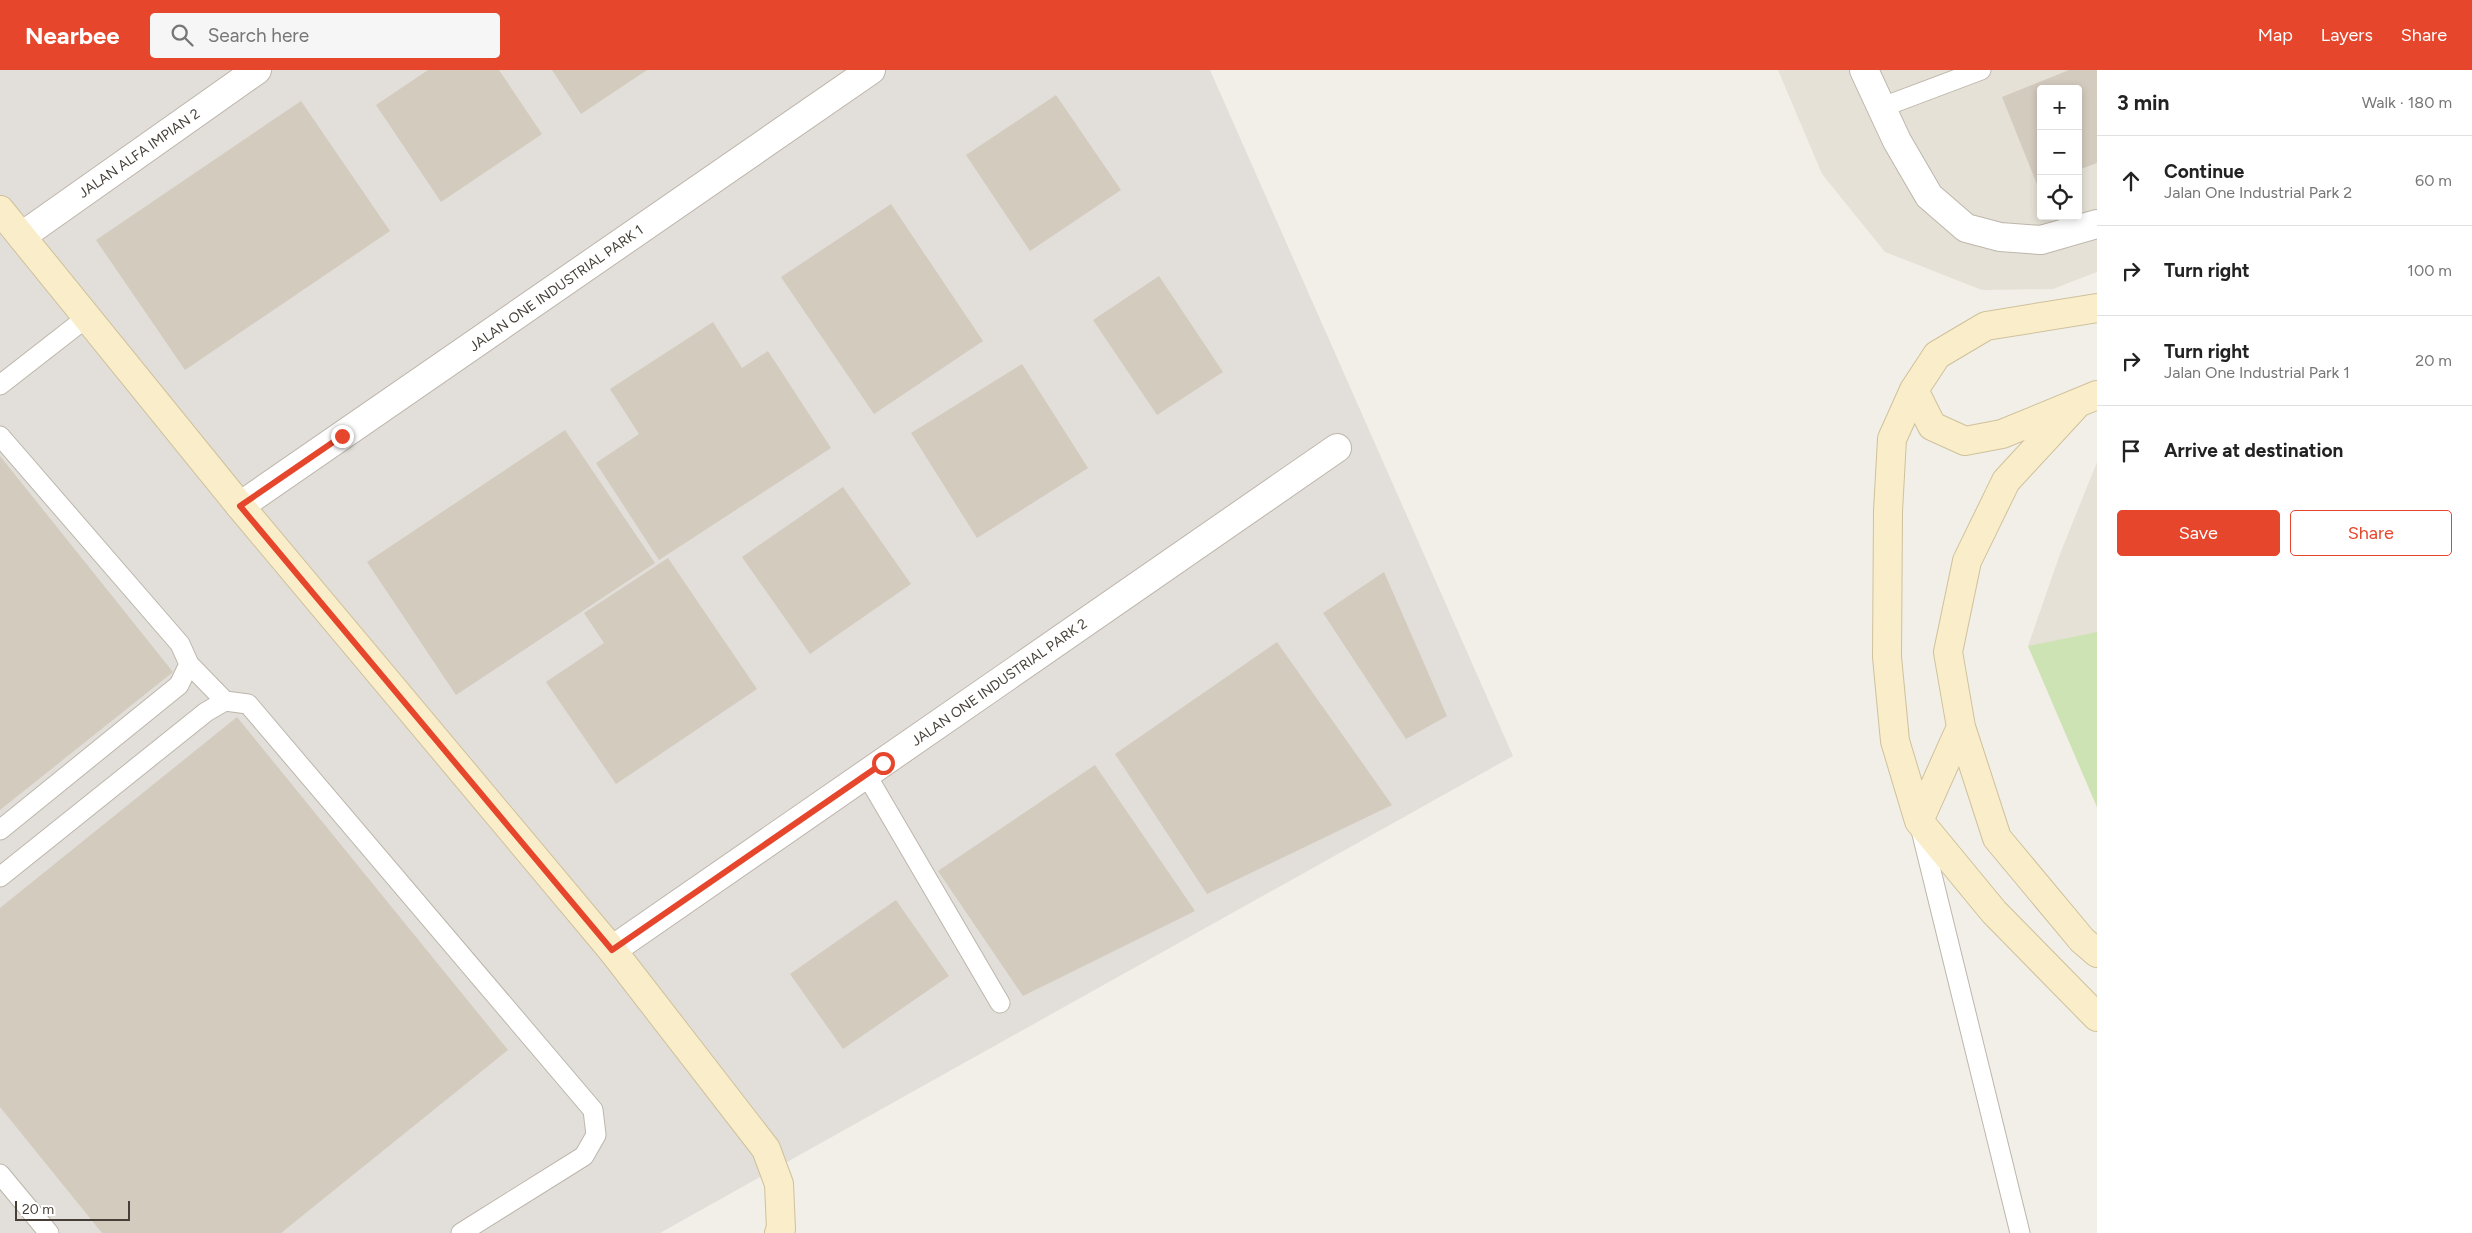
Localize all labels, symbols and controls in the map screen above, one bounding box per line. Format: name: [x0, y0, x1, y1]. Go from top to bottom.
search box: [150, 13, 500, 58]
text: Nearbee: [25, 21, 120, 50]
icon: search: [168, 21, 196, 49]
text: Search here: [208, 24, 309, 47]
text: Map: [2258, 24, 2293, 46]
text: Layers: [2321, 24, 2373, 46]
text: Share: [2401, 24, 2447, 46]
map controls: [2037, 85, 2082, 220]
button: +: [2037, 85, 2082, 130]
text: 3 min: [2117, 90, 2169, 115]
text: Walk · 180 m: [2362, 93, 2452, 112]
street label: JALAN ALFA IMPIAN 2: [75, 105, 203, 202]
button: −: [2037, 130, 2082, 175]
text: Continue: [2164, 160, 2244, 183]
icon: ahead: [2117, 167, 2145, 195]
text: 60 m: [2415, 171, 2452, 190]
button: locate: [2037, 175, 2082, 220]
text: Jalan One Industrial Park 2: [2164, 183, 2352, 202]
street label: JALAN ONE INDUSTRIAL PARK 1: [466, 222, 647, 355]
icon: right: [2117, 257, 2145, 285]
text: Turn right: [2164, 259, 2250, 282]
text: 100 m: [2407, 261, 2452, 280]
text: Turn right: [2164, 340, 2250, 363]
icon: right: [2117, 347, 2145, 375]
text: 20 m: [2415, 351, 2452, 370]
text: Jalan One Industrial Park 1: [2164, 363, 2350, 382]
route end: [331, 425, 354, 448]
icon: arrive: [2117, 437, 2145, 465]
text: Arrive at destination: [2164, 439, 2343, 462]
button: Save: [2117, 510, 2280, 556]
button: Share: [2290, 510, 2452, 556]
street label: JALAN ONE INDUSTRIAL PARK 2: [908, 615, 1090, 750]
route start: [872, 752, 895, 775]
scale bar: [15, 1198, 130, 1221]
text: 20 m: [22, 1201, 54, 1218]

